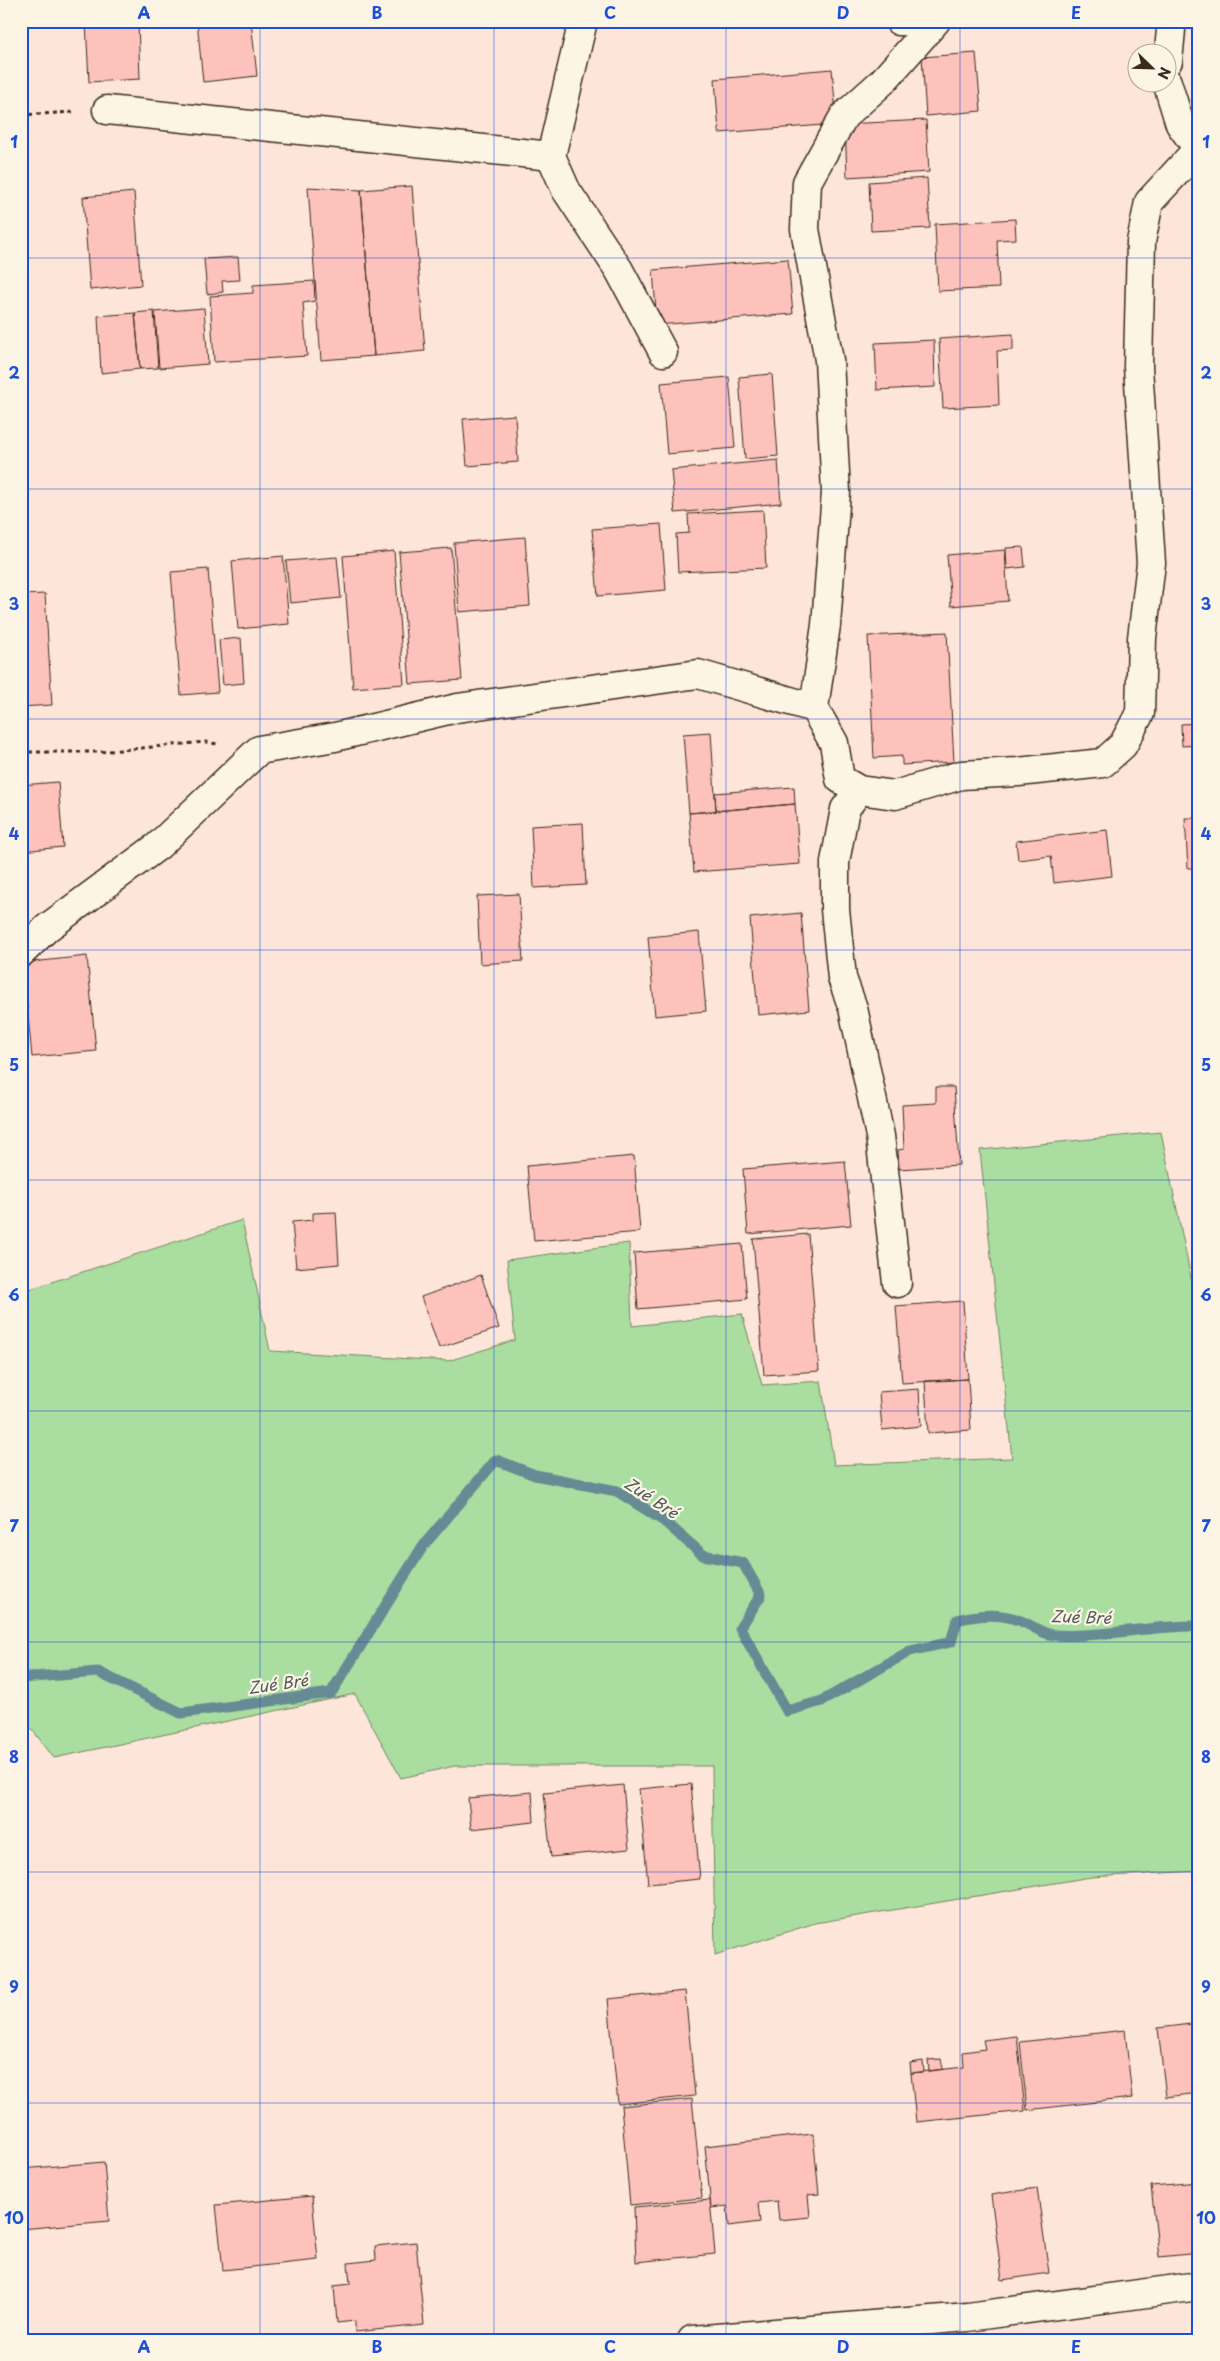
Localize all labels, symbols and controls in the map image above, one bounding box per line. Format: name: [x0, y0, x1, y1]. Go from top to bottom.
text: A: [138, 0, 151, 24]
text: B: [372, 0, 383, 24]
text: C: [604, 0, 616, 24]
text: D: [837, 0, 849, 24]
text: E: [1071, 0, 1081, 24]
north arrow: [1128, 42, 1178, 92]
text: N: [1153, 64, 1176, 82]
text: 1: [10, 129, 18, 153]
text: 1: [1202, 129, 1210, 153]
text: 2: [8, 360, 20, 384]
text: 2: [1200, 360, 1212, 384]
text: 3: [9, 591, 19, 615]
text: 3: [1201, 591, 1211, 615]
text: 4: [9, 821, 20, 845]
text: 4: [1201, 821, 1212, 845]
text: 5: [9, 1052, 19, 1076]
text: 5: [1201, 1052, 1211, 1076]
text: 6: [8, 1282, 20, 1306]
text: 6: [1200, 1282, 1212, 1306]
water label: Zué Bré: [620, 1471, 685, 1525]
text: 7: [9, 1513, 19, 1537]
text: 7: [1201, 1513, 1211, 1537]
water label: Zué Bré: [1051, 1603, 1113, 1629]
water label: Zué Bré: [247, 1667, 311, 1699]
text: 8: [9, 1744, 19, 1768]
text: 8: [1201, 1744, 1211, 1768]
text: 9: [9, 1974, 19, 1998]
text: 9: [1201, 1974, 1211, 1998]
text: 10: [4, 2205, 24, 2229]
text: 10: [1196, 2205, 1216, 2229]
text: A: [138, 2334, 151, 2358]
text: B: [372, 2334, 383, 2358]
text: C: [604, 2334, 616, 2358]
text: D: [837, 2334, 849, 2358]
text: E: [1071, 2334, 1081, 2358]

